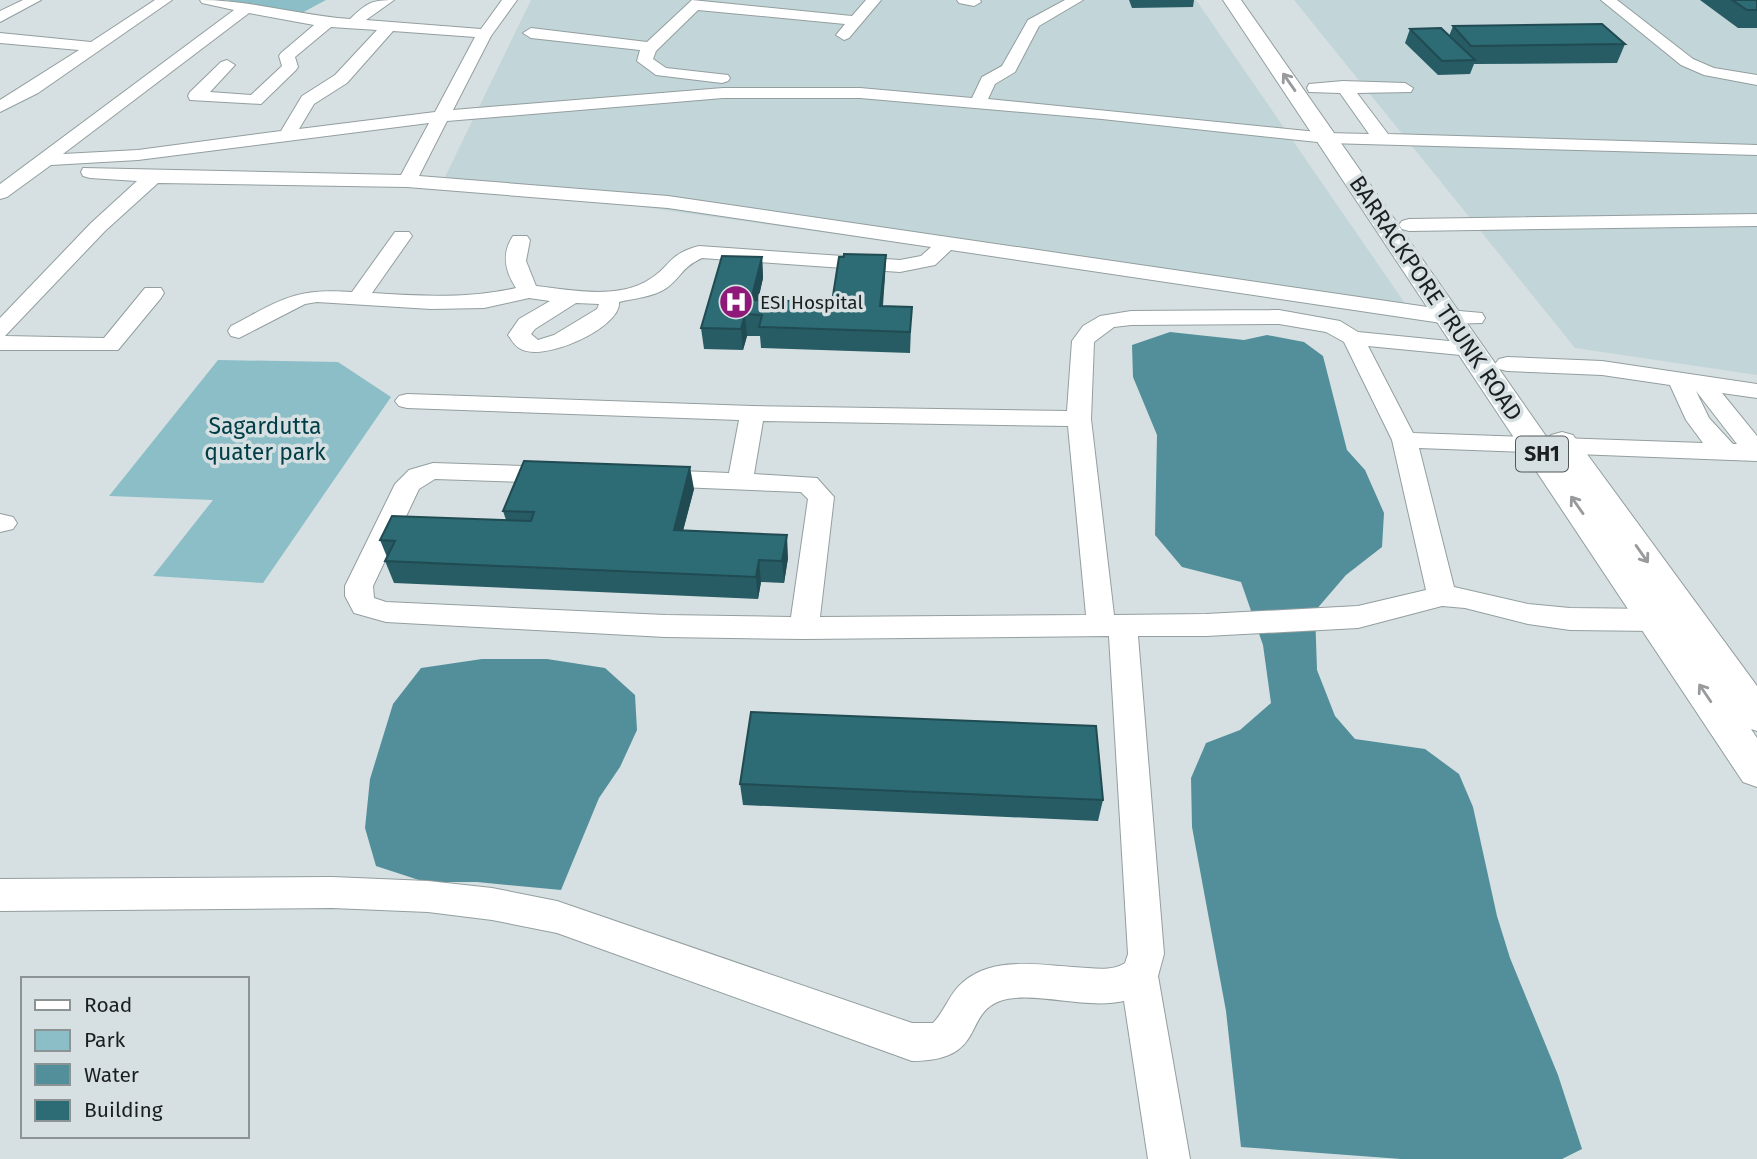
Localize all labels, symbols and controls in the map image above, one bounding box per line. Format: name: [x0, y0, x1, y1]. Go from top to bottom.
one-way arrow: [1281, 72, 1295, 92]
street label: BARRACKPORE TRUNK ROAD: [1343, 170, 1529, 426]
hospital icon: ESI Hospital: [717, 283, 755, 321]
place label: ESI Hospital: [760, 291, 863, 314]
park label: Sagardutta quater park: [204, 412, 326, 466]
road number: SH1: [1516, 436, 1568, 472]
one-way arrow: [1570, 496, 1584, 515]
one-way arrow: [1635, 544, 1649, 563]
one-way arrow: [1698, 684, 1712, 704]
legend: [21, 977, 248, 1138]
text: Road: [84, 992, 132, 1018]
text: Park: [84, 1027, 126, 1053]
text: Water: [84, 1062, 139, 1088]
text: Building: [84, 1097, 163, 1123]

